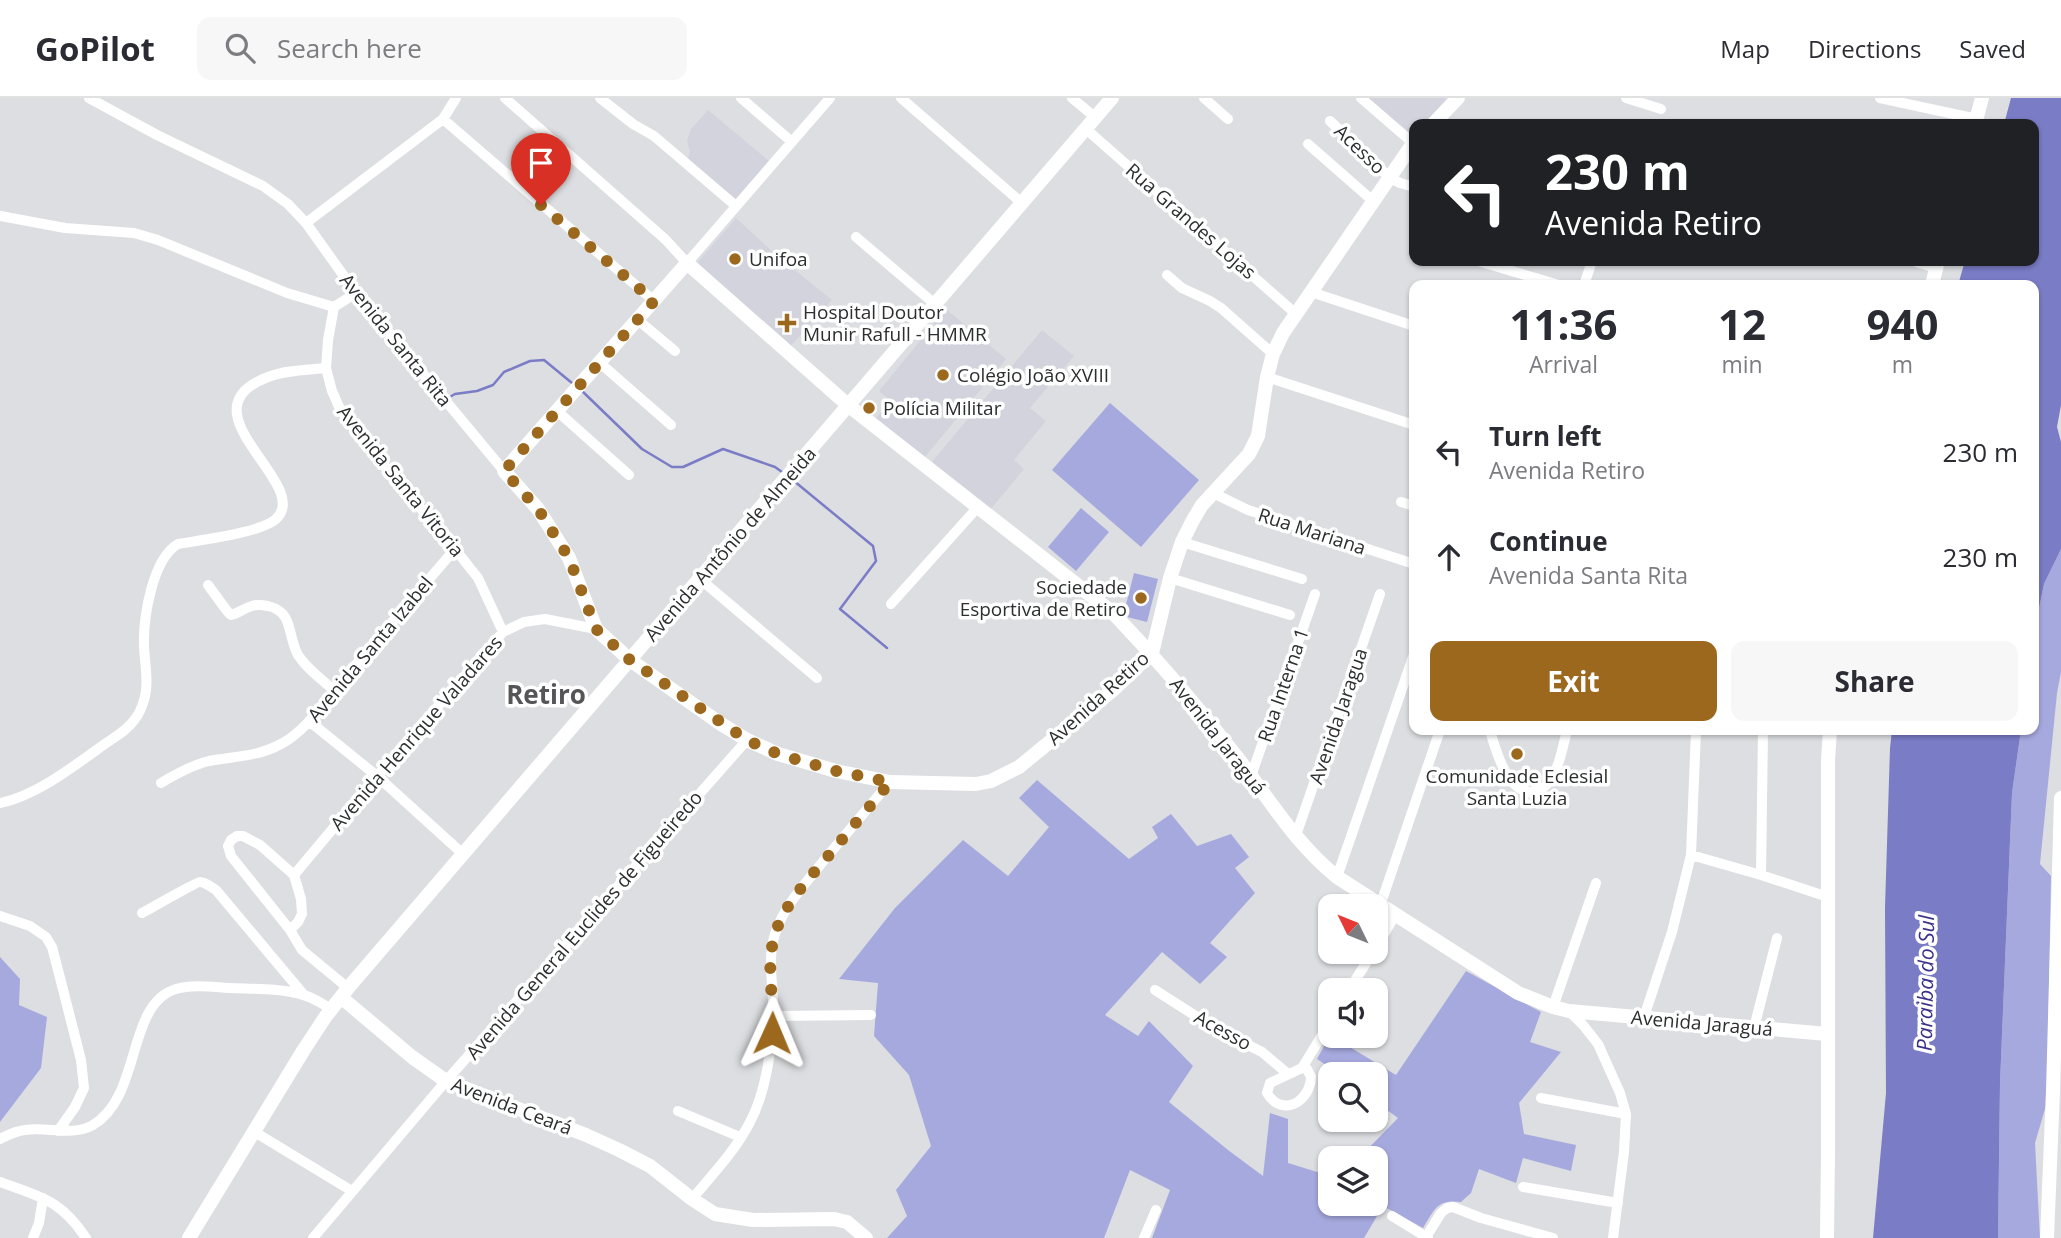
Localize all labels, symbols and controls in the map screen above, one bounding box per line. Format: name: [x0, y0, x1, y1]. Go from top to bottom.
search box: [197, 17, 687, 80]
text: GoPilot: [35, 26, 155, 71]
icon: search: [221, 29, 259, 67]
text: Search here: [277, 30, 422, 66]
text: Map: [1720, 32, 1770, 65]
text: Directions: [1808, 32, 1921, 65]
text: Saved: [1959, 32, 2026, 65]
street label: Acesso: [1329, 118, 1391, 180]
pin: [511, 133, 571, 205]
text: 230 m: [1545, 138, 1690, 204]
icon: arrive: [522, 144, 560, 182]
icon: left: [1430, 147, 1521, 238]
street label: Rua Grandes Lojas: [1120, 157, 1262, 285]
text: Avenida Retiro: [1545, 201, 1762, 244]
place label: Unifoa: [749, 246, 808, 272]
marker: Unifoa: [727, 251, 743, 267]
street label: Avenida Santa Rita: [334, 268, 458, 412]
text: 11:36: [1509, 295, 1618, 352]
text: 12: [1718, 295, 1766, 352]
text: 940: [1866, 295, 1939, 352]
place label: Hospital Doutor Munir Rafull - HMMR: [803, 299, 987, 347]
marker: Hospital Doutor Munir Rafull - HMMR: [777, 313, 797, 333]
text: Arrival: [1529, 348, 1598, 380]
text: min: [1721, 348, 1763, 380]
text: m: [1892, 348, 1913, 380]
place label: Colégio João XVIII: [957, 362, 1109, 388]
marker: Colégio João XVIII: [935, 367, 951, 383]
place label: Polícia Militar: [883, 395, 1002, 421]
street label: Avenida Santa Vitoria: [332, 400, 470, 562]
marker: Polícia Militar: [861, 400, 877, 416]
text: Turn left: [1489, 418, 1601, 454]
icon: left: [1430, 433, 1468, 471]
text: 230 m: [1943, 434, 2018, 470]
street label: Avenida Antônio de Almeida: [638, 441, 822, 647]
text: Avenida Retiro: [1489, 454, 1645, 486]
street label: Rua Mariana: [1255, 501, 1369, 561]
text: Continue: [1489, 523, 1608, 559]
icon: ahead: [1430, 538, 1468, 576]
text: 230 m: [1943, 539, 2018, 575]
text: Avenida Santa Rita: [1489, 559, 1688, 591]
street label: Avenida Santa Izabel: [301, 571, 439, 727]
place label: Sociedade Esportiva de Retiro: [960, 574, 1127, 622]
marker: Sociedade Esportiva de Retiro: [1133, 590, 1149, 606]
street label: Rua Interna 1: [1251, 624, 1315, 746]
street label: Avenida Henrique Valadares: [324, 630, 508, 836]
button: Exit: [1430, 641, 1717, 721]
button: Share: [1731, 641, 2018, 721]
street label: Avenida Retiro: [1041, 645, 1155, 751]
street label: Avenida Jaragua: [1303, 645, 1373, 787]
street label: Avenida Jaraguá: [1164, 672, 1272, 800]
district label: Retiro: [506, 676, 586, 712]
marker: Comunidade Eclesial Santa Luzia: [1509, 746, 1525, 762]
place label: Comunidade Eclesial Santa Luzia: [1426, 763, 1608, 811]
street label: Avenida General Euclides de Figueiredo: [460, 785, 708, 1065]
north arrow: [1318, 894, 1388, 964]
map controls: [1318, 894, 1388, 1216]
water label: Paraiba do Sul: [1910, 914, 1940, 1051]
button: sound: [1318, 978, 1388, 1048]
position arrow: [735, 996, 809, 1070]
street label: Acesso: [1190, 1004, 1256, 1056]
street label: Avenida Jaraguá: [1630, 1004, 1774, 1042]
button: search: [1318, 1062, 1388, 1132]
street label: Avenida Ceará: [448, 1071, 576, 1141]
button: layers: [1318, 1146, 1388, 1216]

